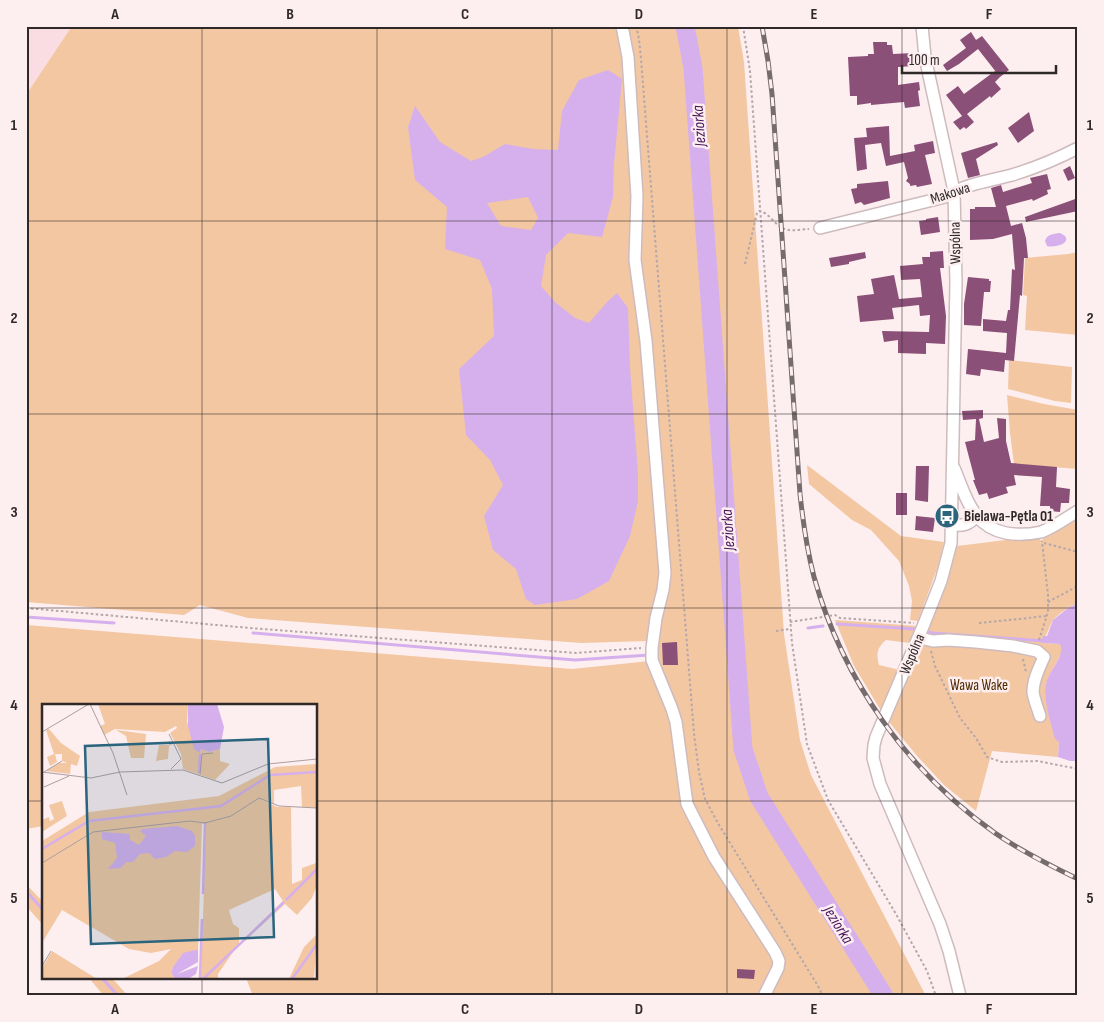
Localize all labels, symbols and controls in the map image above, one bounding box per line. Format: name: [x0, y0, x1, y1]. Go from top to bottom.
text: A: [110, 5, 119, 24]
text: B: [286, 5, 294, 24]
text: C: [461, 5, 469, 24]
text: D: [635, 5, 643, 24]
text: E: [811, 5, 818, 24]
text: F: [986, 5, 993, 24]
scale bar: [902, 42, 1055, 74]
text: 100 m: [909, 51, 940, 70]
water label: Jeziorka: [689, 104, 710, 148]
text: 1: [11, 116, 18, 135]
text: 1: [1087, 116, 1094, 135]
street label: Makowa: [928, 178, 972, 209]
street label: Wspólna: [946, 221, 965, 264]
text: 2: [10, 309, 18, 328]
text: 2: [1086, 309, 1094, 328]
text: 3: [10, 503, 18, 522]
bus stop icon: Bielawa-Pętla 01: [934, 503, 960, 529]
text: 3: [1086, 503, 1094, 522]
place label: Bielawa-Pętla 01: [964, 507, 1053, 526]
water label: Jeziorka: [718, 508, 739, 552]
street label: Wspólna: [895, 631, 930, 677]
park label: Wawa Wake: [950, 676, 1008, 695]
text: 4: [10, 696, 18, 715]
text: 4: [1086, 696, 1094, 715]
inset map: [42, 704, 318, 980]
text: 5: [10, 889, 18, 908]
text: 5: [1086, 889, 1094, 908]
water label: Jeziorka: [818, 901, 857, 948]
text: A: [110, 1000, 119, 1019]
text: B: [286, 1000, 294, 1019]
text: C: [461, 1000, 469, 1019]
text: D: [635, 1000, 643, 1019]
text: E: [811, 1000, 818, 1019]
text: F: [986, 1000, 993, 1019]

